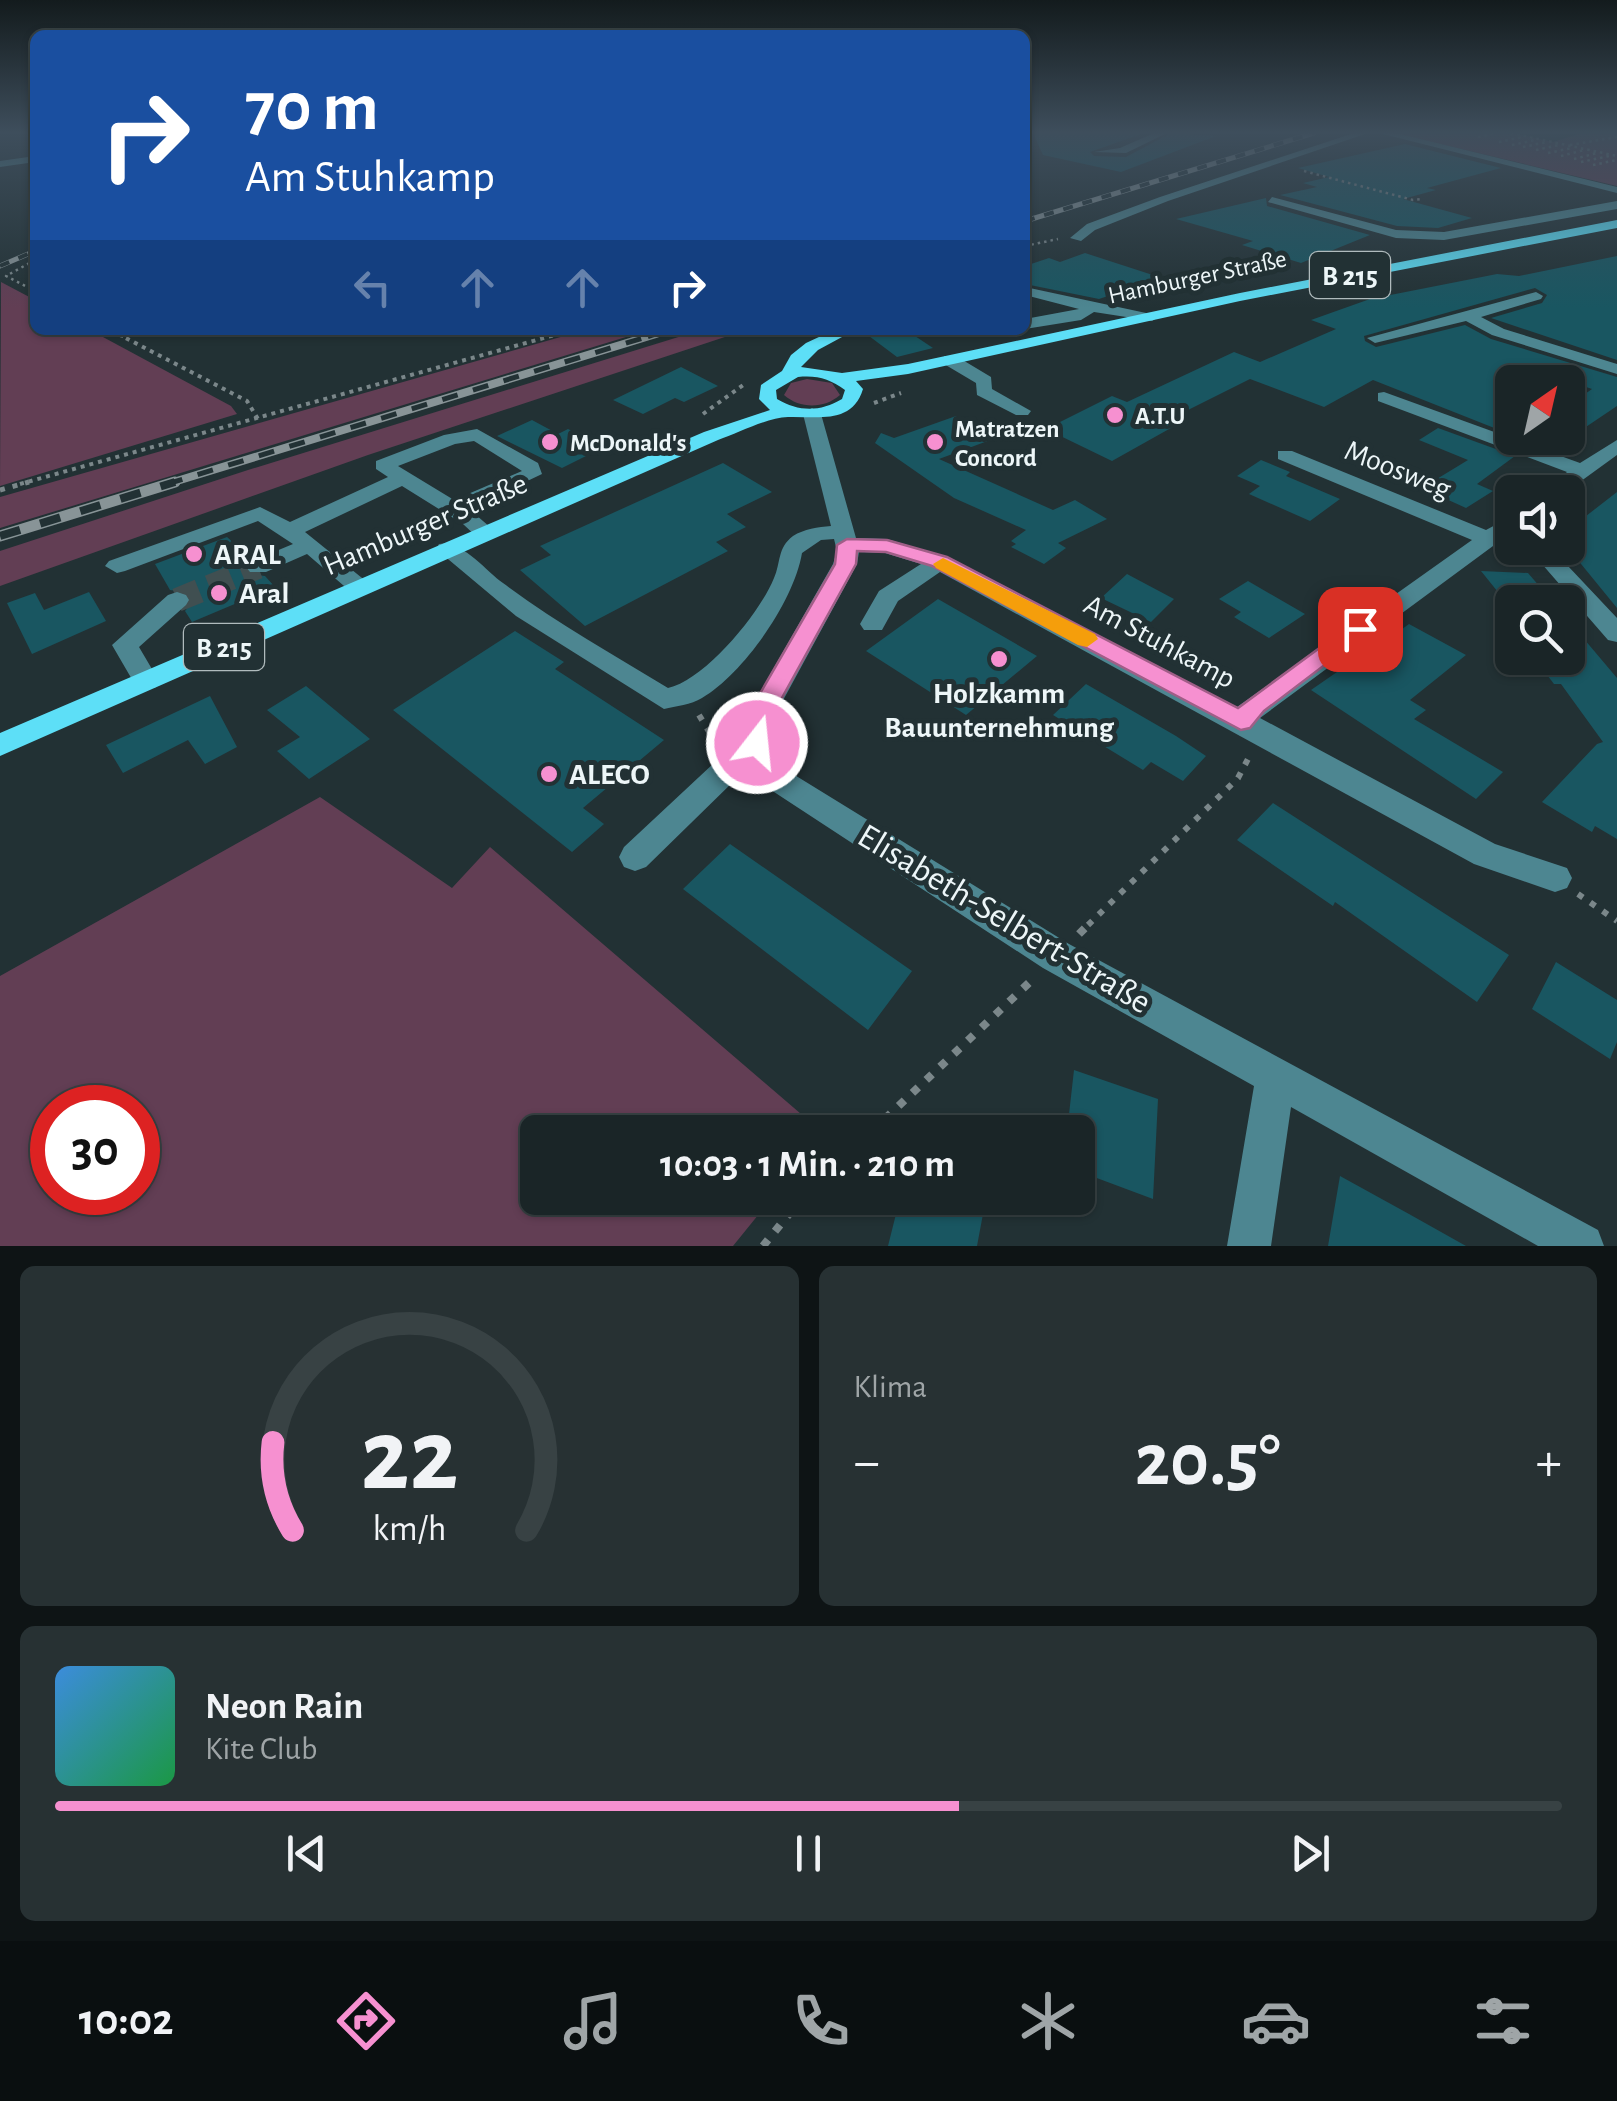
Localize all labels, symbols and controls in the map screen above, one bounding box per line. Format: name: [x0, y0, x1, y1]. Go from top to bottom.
icon: right: [80, 70, 210, 200]
text: 70 m: [245, 73, 379, 143]
text: Am Stuhkamp: [245, 155, 495, 200]
street label: Hamburger Straße: [1106, 246, 1289, 309]
road number: B 215: [1310, 252, 1390, 298]
icon: left: [345, 260, 400, 315]
icon: ahead: [450, 260, 505, 315]
icon: ahead: [555, 260, 610, 315]
icon: right: [660, 260, 715, 315]
north arrow: [1495, 365, 1585, 455]
map controls: [1495, 365, 1585, 675]
marker: A.T.U: [1104, 404, 1126, 426]
place label: A.T.U: [1135, 404, 1185, 429]
place label: Matratzen Concord: [955, 417, 1059, 471]
marker: McDonald's: [539, 431, 561, 453]
place label: McDonald's: [570, 431, 686, 456]
marker: Matratzen Concord: [924, 431, 946, 453]
street label: Moosweg: [1340, 435, 1455, 505]
street label: Hamburger Straße: [319, 469, 532, 581]
button: sound: [1495, 475, 1585, 565]
place label: ARAL: [214, 540, 281, 570]
marker: ARAL: [183, 543, 205, 565]
place label: Aral: [239, 579, 289, 609]
marker: Aral: [208, 582, 230, 604]
button: search: [1495, 585, 1585, 675]
pin: [1318, 587, 1403, 672]
street label: Am Stuhkamp: [1079, 590, 1240, 694]
icon: arrive: [1333, 602, 1388, 657]
road number: B 215: [184, 624, 264, 670]
marker: Holzkamm Bauunternehmung: [988, 648, 1010, 670]
place label: Holzkamm Bauunternehmung: [884, 679, 1115, 743]
position arrow: [705, 691, 809, 795]
place label: ALECO: [569, 760, 650, 790]
marker: ALECO: [538, 763, 560, 785]
street label: Elisabeth-Selbert-Straße: [852, 818, 1157, 1021]
speed limit sign: 30: [30, 1085, 160, 1215]
text: 10:03 · 1 Min. · 210 m: [660, 1146, 955, 1184]
text: Klima: [854, 1371, 927, 1403]
text: 22: [360, 1405, 458, 1509]
text: 20.5°: [1135, 1424, 1281, 1499]
text: −: [854, 1435, 880, 1490]
text: +: [1536, 1435, 1562, 1490]
text: km/h: [372, 1511, 446, 1547]
text: Neon Rain: [205, 1688, 363, 1726]
text: Kite Club: [205, 1733, 317, 1765]
icon: previous: [279, 1826, 334, 1881]
icon: pause: [781, 1826, 836, 1881]
icon: next: [1283, 1826, 1338, 1881]
icon: directions: [331, 1986, 401, 2056]
icon: music: [558, 1986, 628, 2056]
icon: phone: [786, 1986, 856, 2056]
icon: climate: [1013, 1986, 1083, 2056]
icon: car: [1241, 1986, 1311, 2056]
icon: filters: [1468, 1986, 1538, 2056]
text: 10:02: [79, 1998, 173, 2043]

